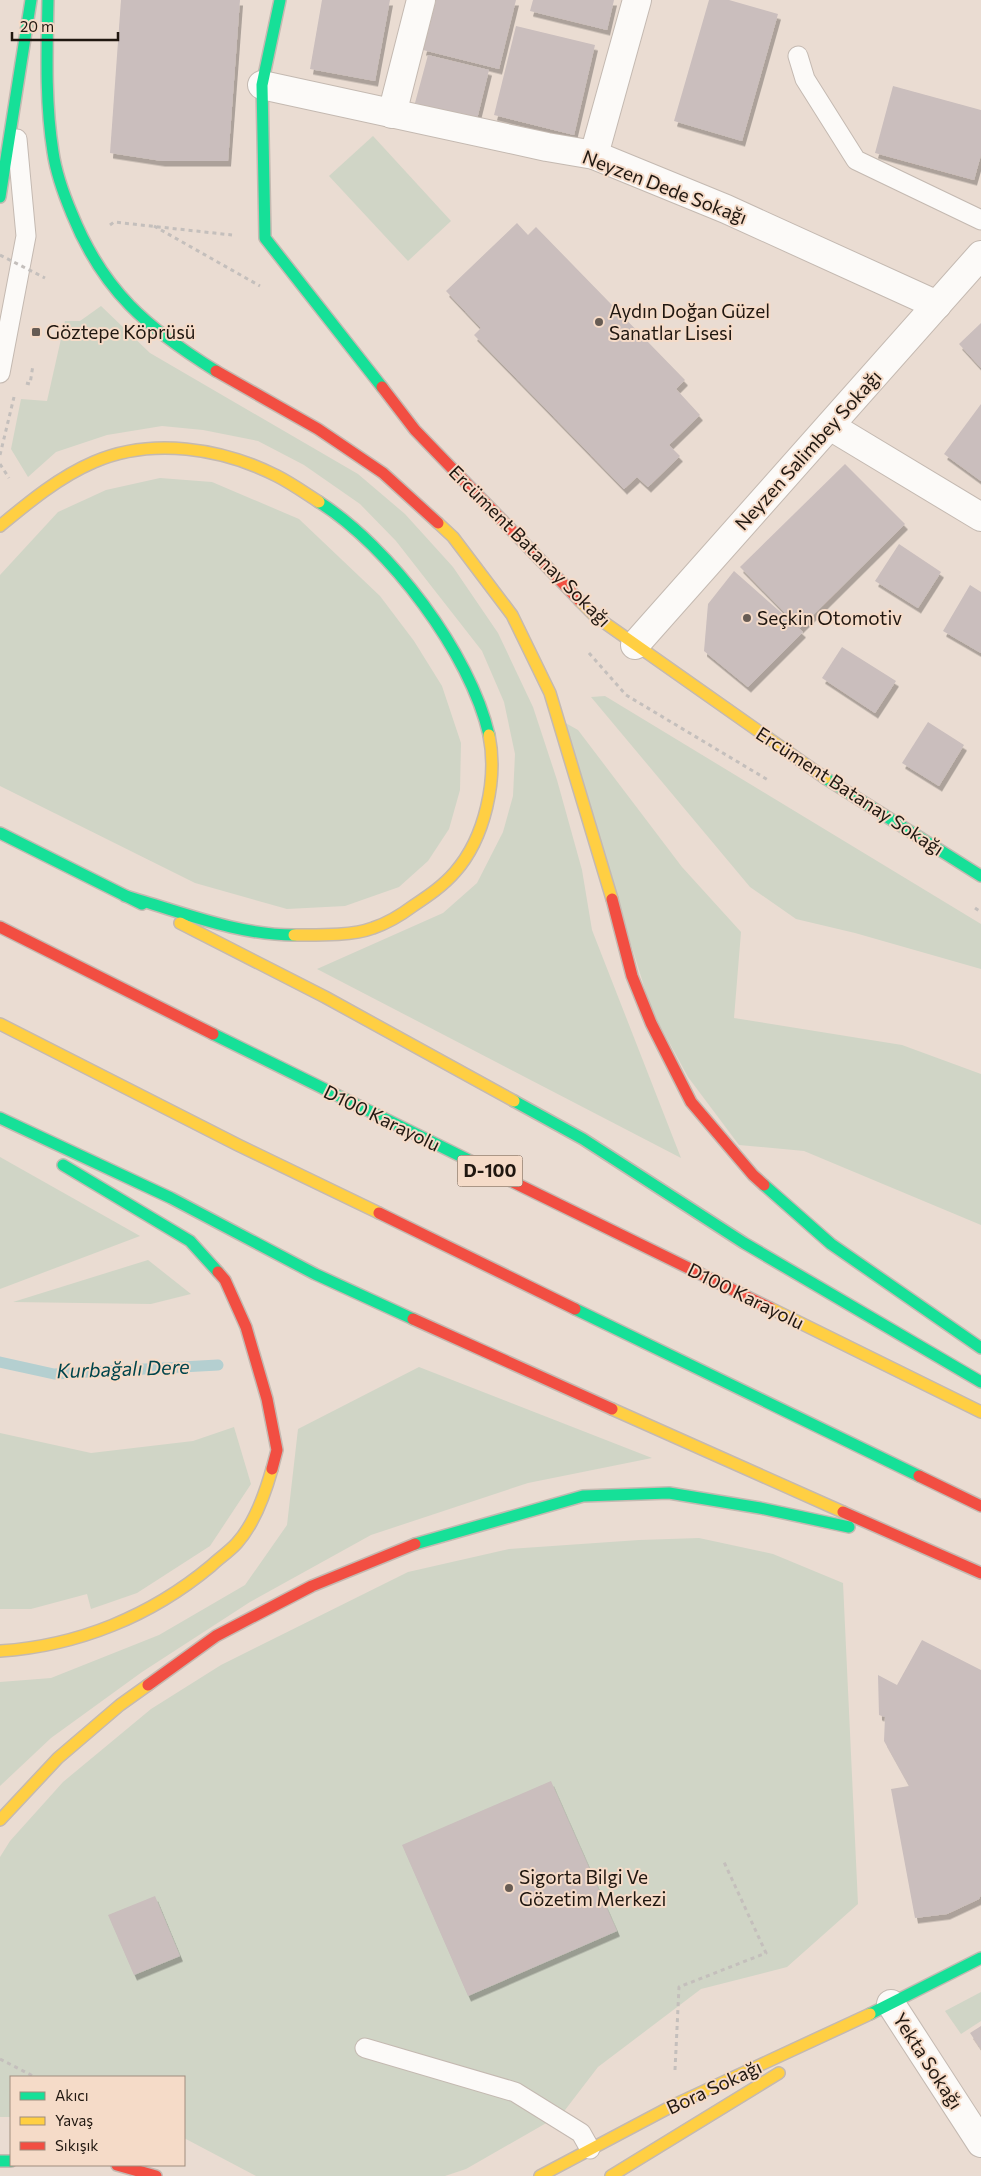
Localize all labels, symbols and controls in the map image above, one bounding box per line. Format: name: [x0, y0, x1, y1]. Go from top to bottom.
scale bar: [12, 10, 119, 42]
text: 20 m: [20, 17, 54, 35]
street label: Neyzen Dede Sokağı: [580, 145, 751, 229]
place label: Aydın Doğan Güzel Sanatlar Lisesi: [609, 299, 770, 344]
marker: Aydın Doğan Güzel Sanatlar Lisesi: [593, 316, 605, 328]
place label: Göztepe Köprüsü: [46, 320, 195, 343]
marker: Göztepe Köprüsü: [30, 326, 42, 338]
street label: Neyzen Salimbey Sokağı: [730, 365, 886, 535]
street label: Ercüment Batanay Sokağı: [445, 460, 616, 631]
place label: Seçkin Otomotiv: [757, 606, 902, 629]
marker: Seçkin Otomotiv: [741, 612, 753, 624]
street label: Ercüment Batanay Sokağı: [752, 721, 949, 860]
street label: D100 Karayolu: [320, 1079, 444, 1156]
road number: D-100: [458, 1156, 522, 1186]
street label: D100 Karayolu: [684, 1257, 808, 1334]
water label: Kurbağalı Dere: [56, 1354, 190, 1382]
place label: Sigorta Bilgi Ve Gözetim Merkezi: [519, 1865, 666, 1910]
marker: Sigorta Bilgi Ve Gözetim Merkezi: [503, 1882, 515, 1894]
street label: Yekta Sokağı: [889, 2008, 968, 2113]
street label: Bora Sokağı: [662, 2054, 765, 2119]
legend: [10, 2076, 185, 2166]
text: Akıcı: [55, 2086, 89, 2104]
text: Yavaş: [55, 2111, 93, 2129]
text: Sıkışık: [55, 2136, 98, 2154]

